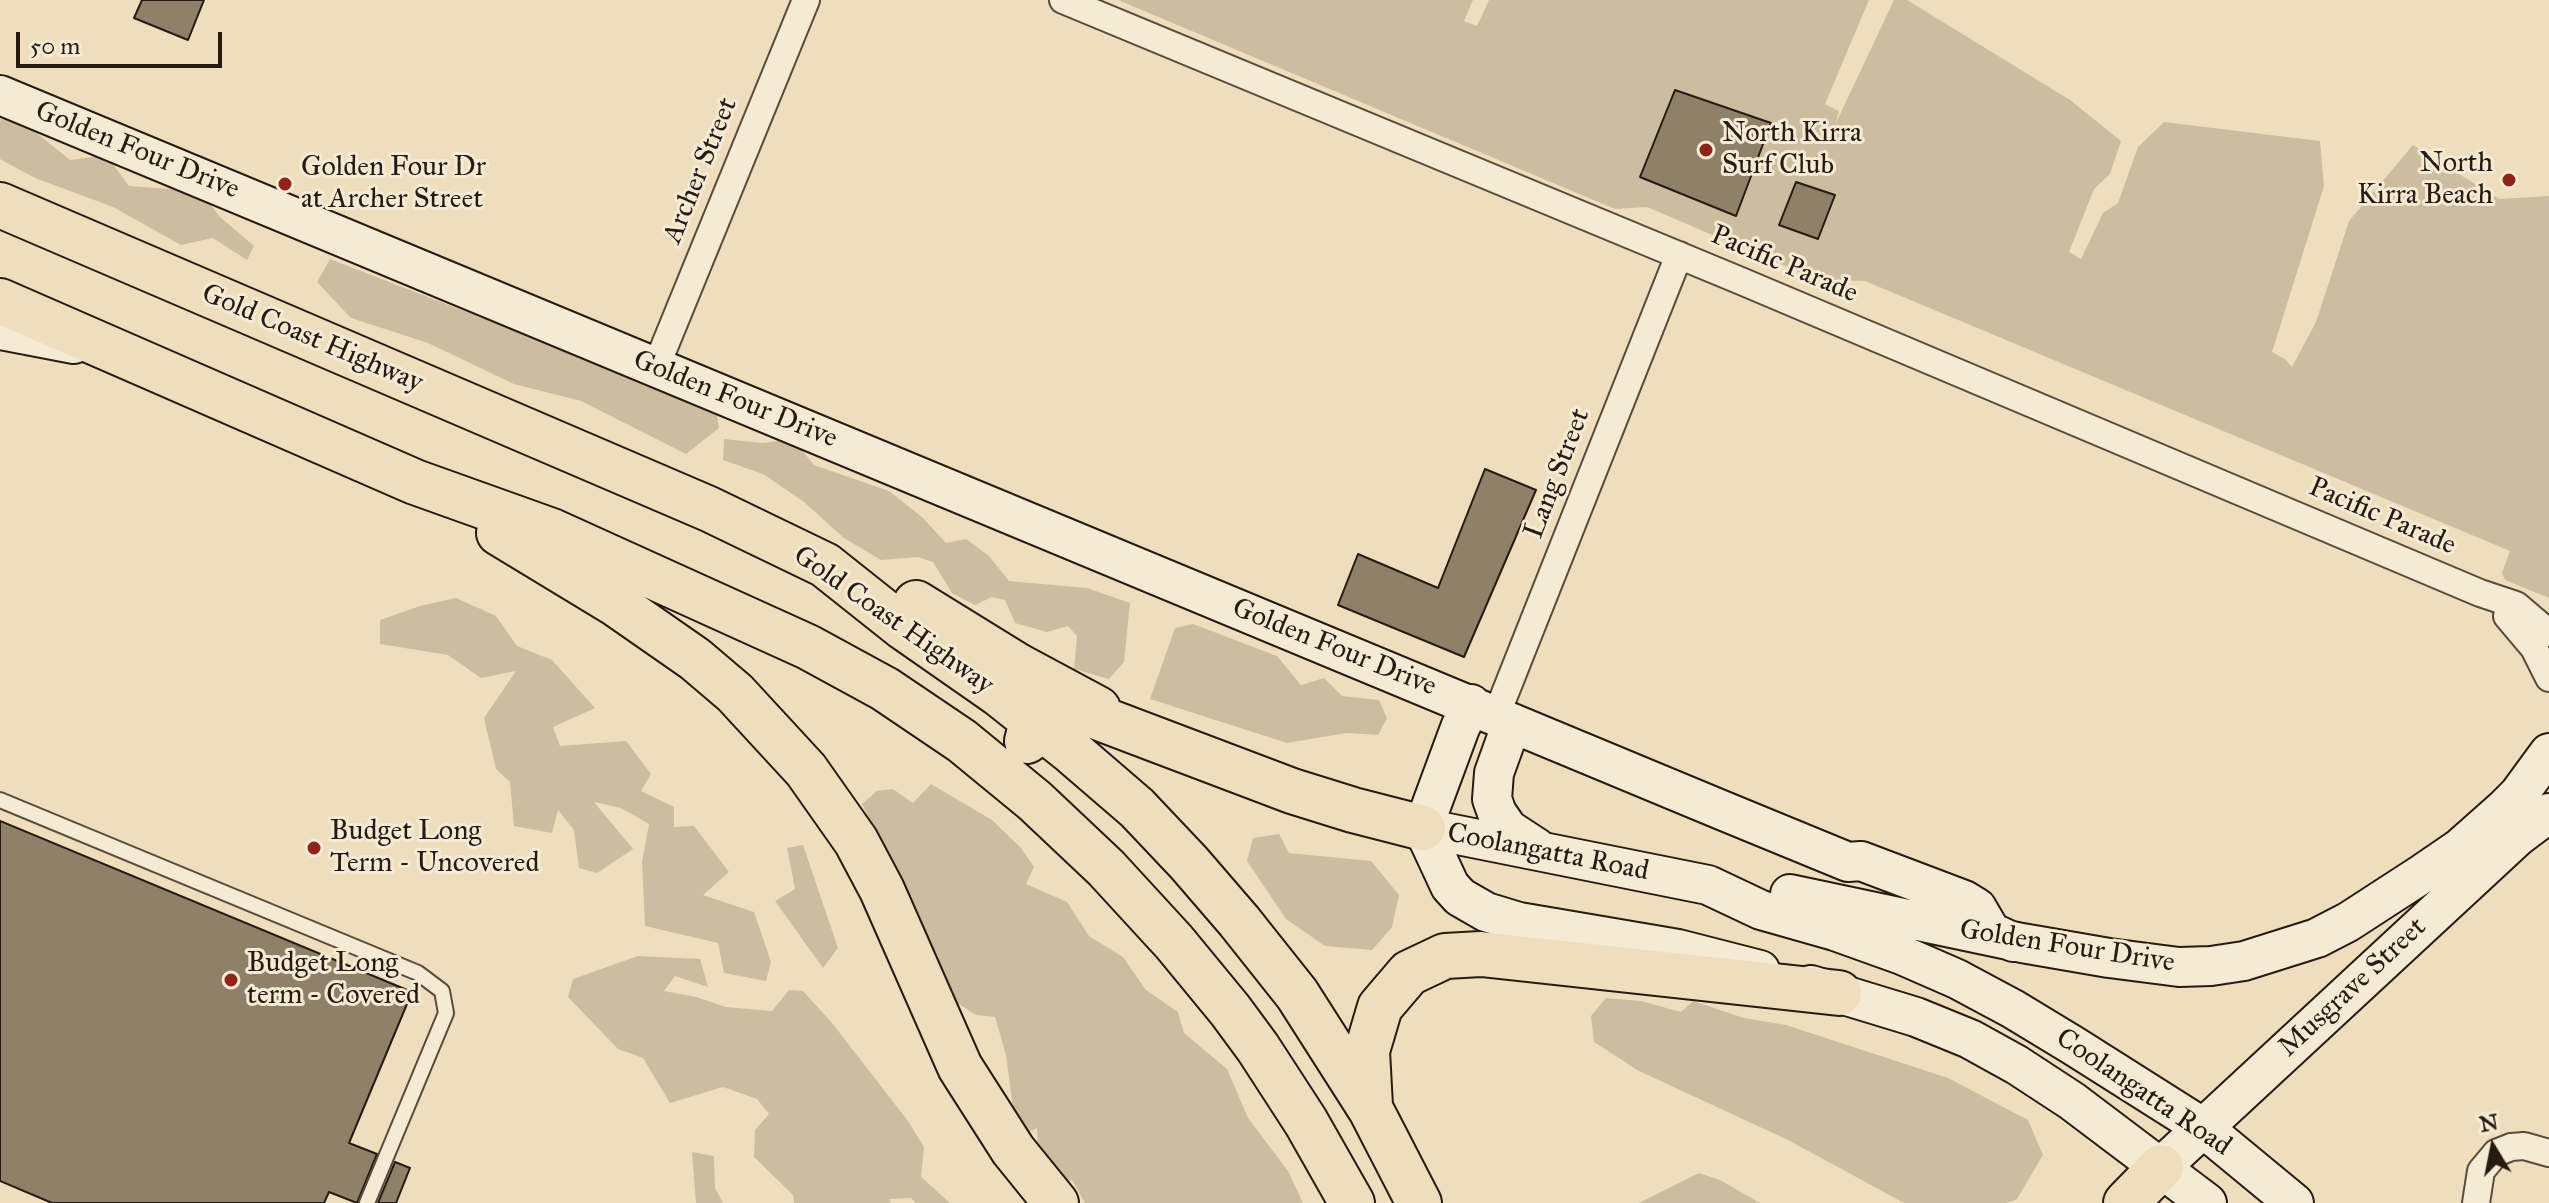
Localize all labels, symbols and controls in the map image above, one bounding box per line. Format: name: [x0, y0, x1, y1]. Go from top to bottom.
scale bar: [20, 16, 226, 66]
text: 50 m: [30, 31, 80, 61]
street label: Archer Street: [657, 93, 745, 249]
street label: Golden Four Drive: [30, 95, 244, 207]
place label: North Kirra Surf Club: [1722, 117, 1862, 183]
marker: North Kirra Surf Club: [1697, 141, 1715, 159]
place label: North Kirra Beach: [2357, 147, 2493, 213]
place label: Golden Four Dr at Archer Street: [301, 151, 486, 217]
marker: North Kirra Beach: [2500, 171, 2518, 189]
marker: Golden Four Dr at Archer Street: [276, 175, 294, 193]
street label: Pacific Parade: [1705, 219, 1863, 311]
street label: Gold Coast Highway: [196, 277, 428, 401]
street label: Golden Four Drive: [628, 344, 842, 456]
street label: Lang Street: [1518, 404, 1598, 544]
street label: Pacific Parade: [2303, 471, 2461, 563]
street label: Gold Coast Highway: [786, 539, 1000, 703]
street label: Golden Four Drive: [1227, 592, 1441, 704]
place label: Budget Long Term - Uncovered: [330, 815, 539, 881]
street label: Coolangatta Road: [1444, 817, 1652, 889]
marker: Budget Long Term - Uncovered: [305, 839, 323, 857]
street label: Musgrave Street: [2272, 911, 2434, 1065]
street label: Golden Four Drive: [1957, 913, 2177, 981]
place label: Budget Long term - Covered: [247, 947, 420, 1013]
marker: Budget Long term - Covered: [222, 971, 240, 989]
street label: Coolangatta Road: [2049, 1022, 2237, 1164]
north arrow: [2453, 1107, 2533, 1187]
text: N: [2477, 1108, 2500, 1138]

